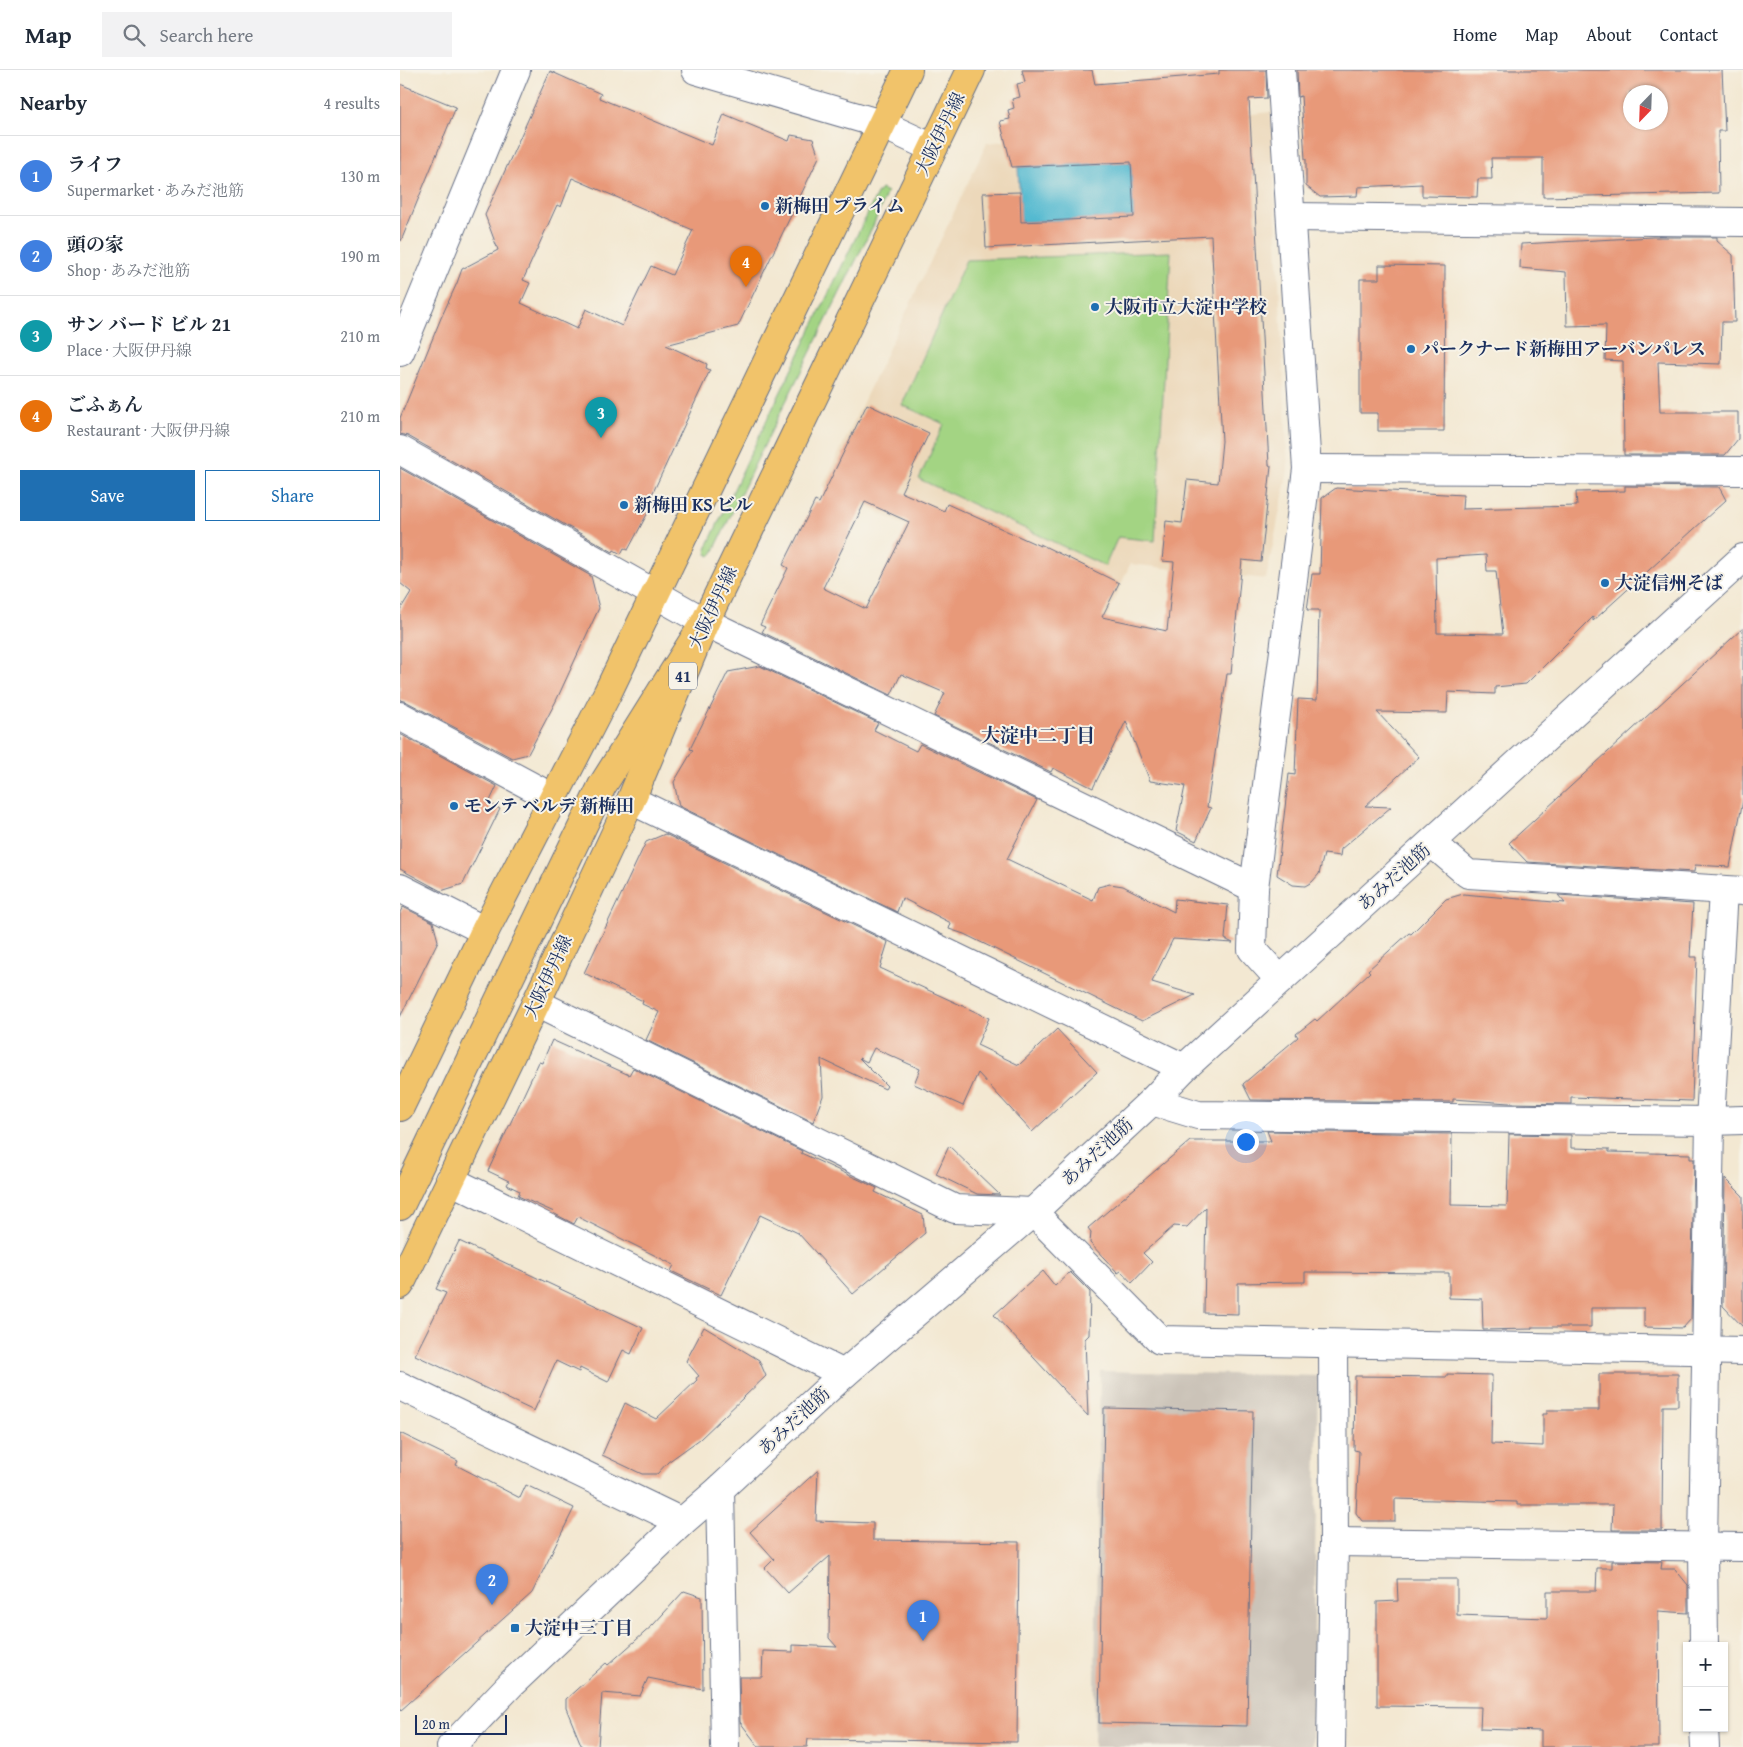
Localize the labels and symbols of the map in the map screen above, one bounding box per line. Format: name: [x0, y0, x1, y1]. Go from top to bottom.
north arrow: [1623, 85, 1668, 130]
street label: 大阪伊丹線: [908, 87, 971, 180]
place label: 新梅田 プライム: [775, 192, 904, 219]
marker: 新梅田 プライム: [759, 200, 771, 212]
pin: 4: [730, 246, 762, 287]
place label: 大阪市立大淀中学校: [1105, 293, 1267, 320]
marker: 大阪市立大淀中学校: [1089, 301, 1101, 313]
place label: パークナード新梅田アーバンパレス: [1421, 335, 1706, 362]
marker: パークナード新梅田アーバンパレス: [1405, 343, 1417, 355]
pin: 3: [585, 397, 617, 438]
place label: 新梅田 KS ビル: [634, 491, 753, 518]
marker: 新梅田 KS ビル: [618, 499, 630, 511]
street label: 大阪伊丹線: [681, 561, 744, 654]
place label: 大淀信州そば: [1615, 569, 1723, 596]
marker: 大淀信州そば: [1599, 577, 1611, 589]
road number: 41: [669, 662, 697, 690]
district label: 大淀中二丁目: [981, 721, 1095, 749]
place label: モンテ ベルデ 新梅田: [464, 792, 634, 819]
marker: モンテ ベルデ 新梅田: [448, 800, 460, 812]
street label: あみだ池筋: [1351, 836, 1436, 917]
street label: 大阪伊丹線: [516, 930, 579, 1023]
street label: あみだ池筋: [1055, 1111, 1139, 1192]
your location: [1233, 1129, 1259, 1155]
street label: あみだ池筋: [752, 1380, 836, 1461]
pin: 2: [476, 1564, 508, 1605]
pin: 1: [907, 1600, 939, 1641]
place label: 大淀中三丁目: [525, 1614, 633, 1641]
marker: 大淀中三丁目: [509, 1622, 521, 1634]
scale bar: [415, 1712, 508, 1735]

